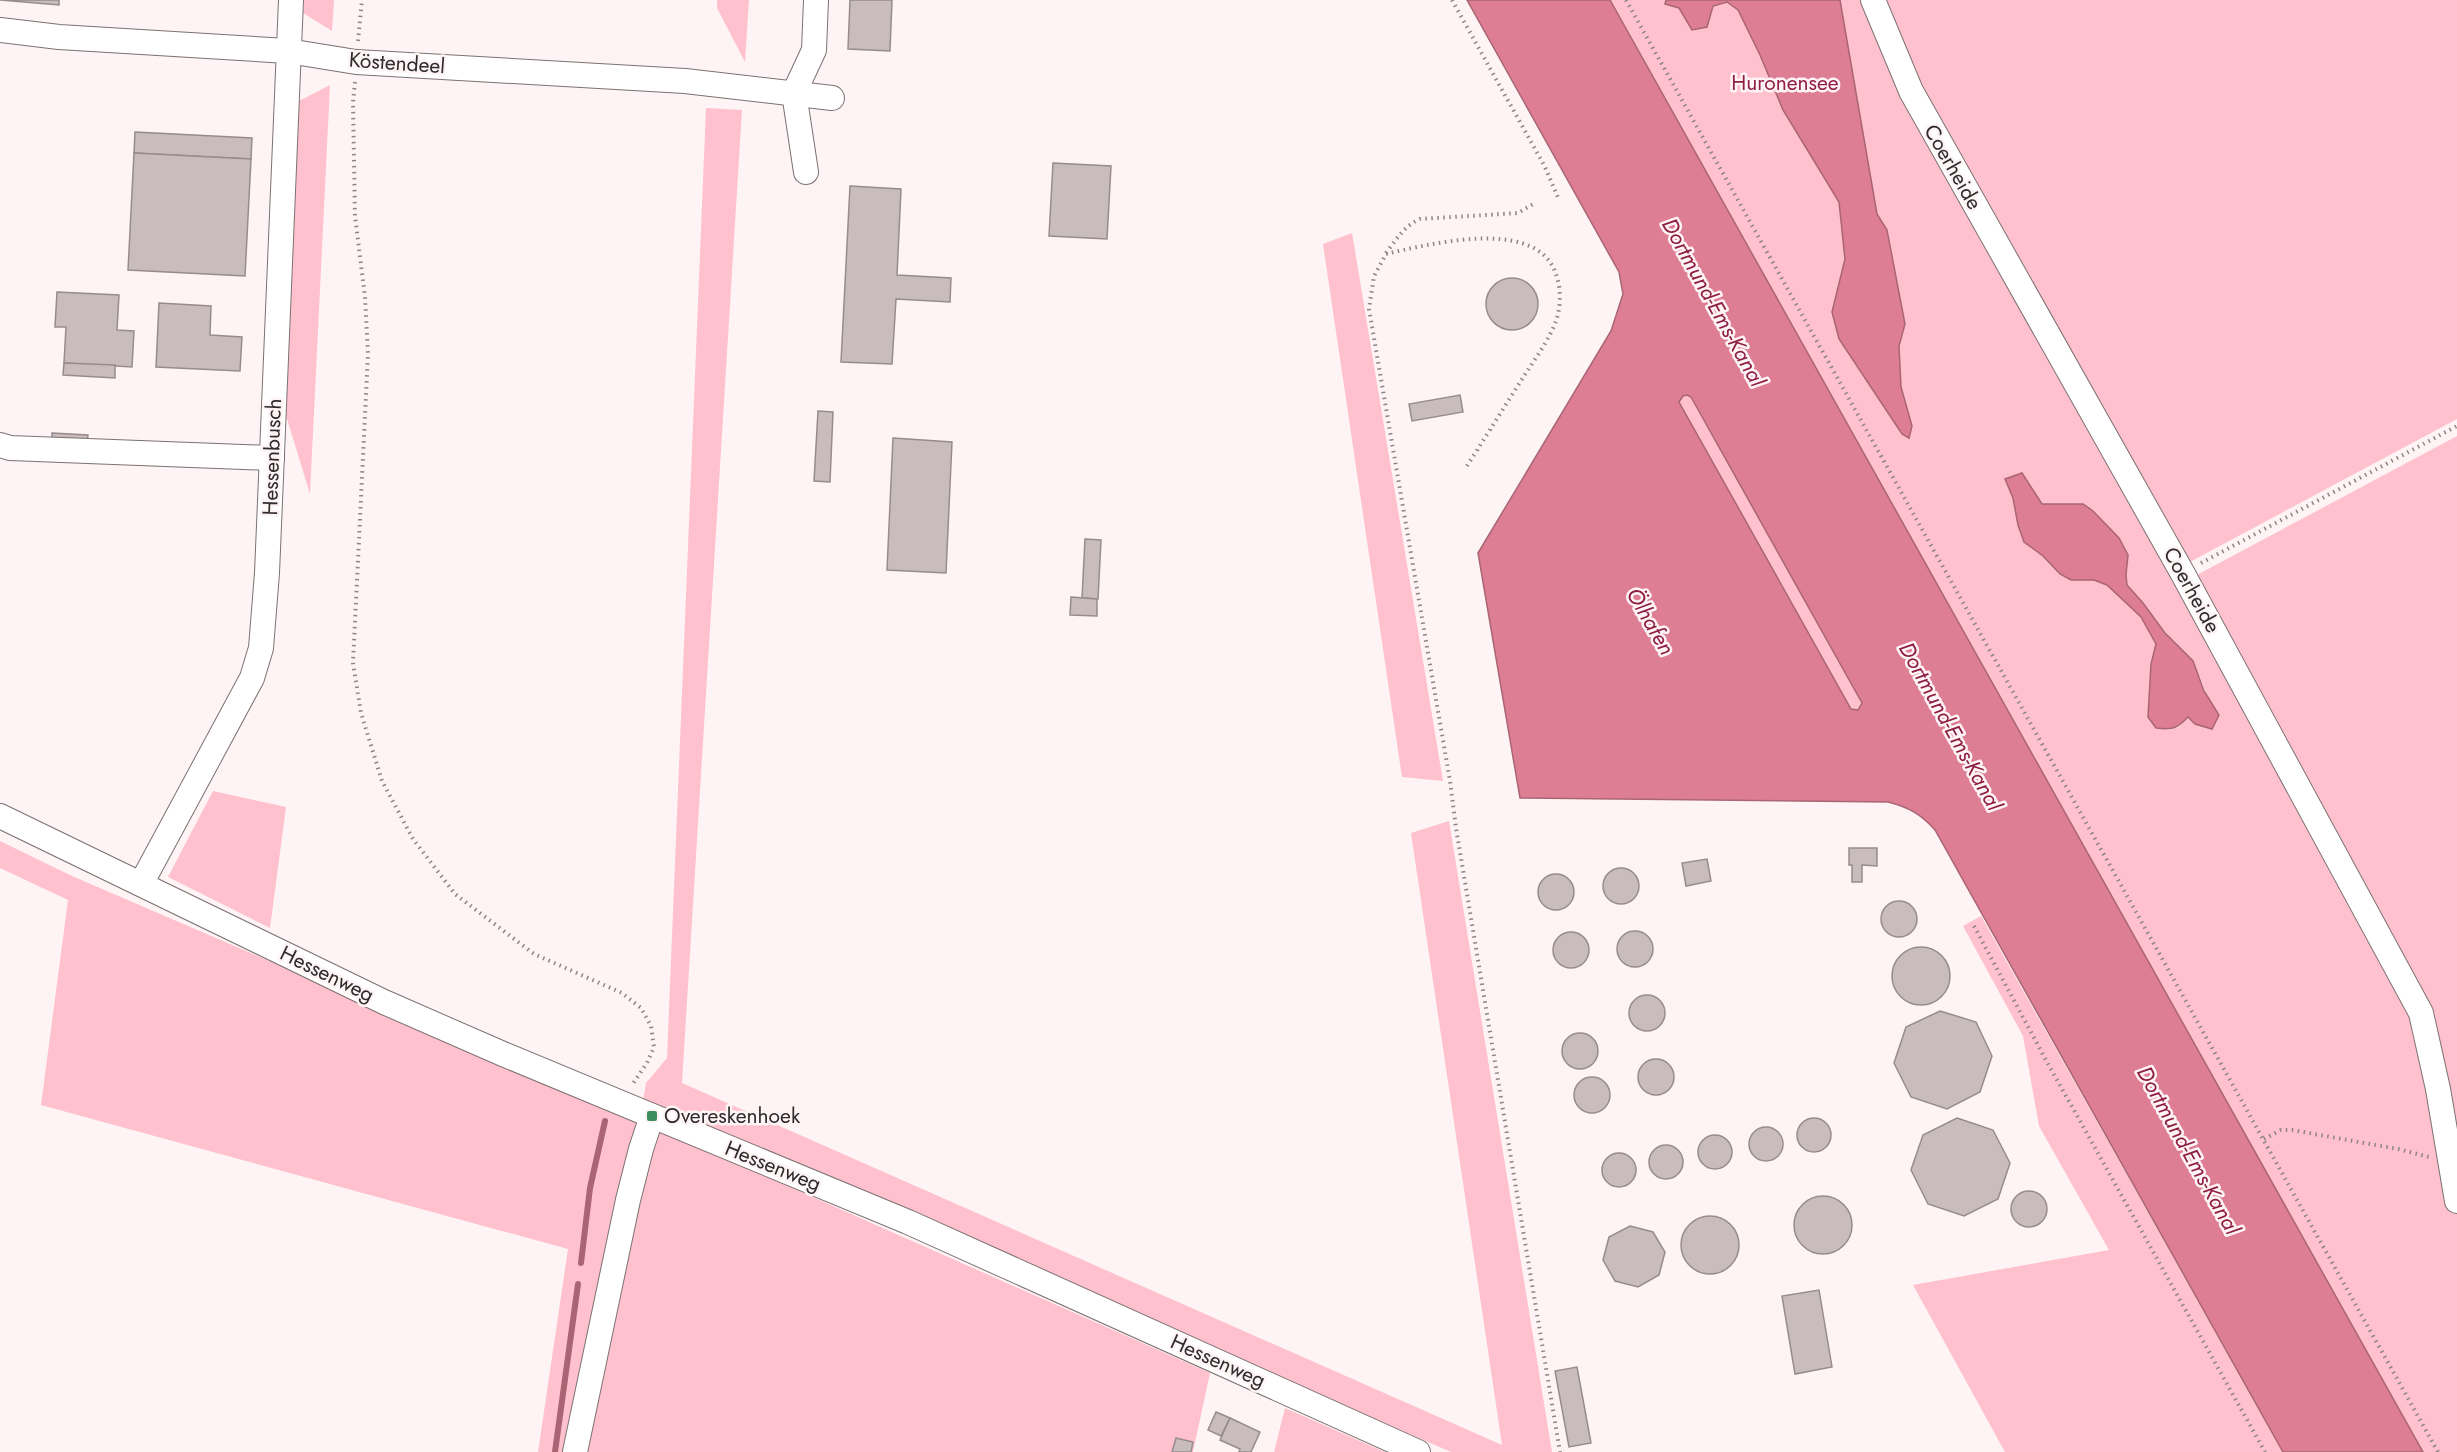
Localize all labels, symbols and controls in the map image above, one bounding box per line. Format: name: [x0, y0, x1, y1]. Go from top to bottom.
street label: Köstendeel: [348, 45, 446, 81]
park label: Huronensee: [1731, 68, 1839, 98]
street label: Coerheide: [1917, 119, 1990, 215]
water label: Dortmund-Ems-Kanal: [1654, 212, 1774, 393]
street label: Hessenbusch: [255, 398, 289, 516]
street label: Coerheide: [2156, 542, 2228, 639]
water label: Ölhafen: [1619, 581, 1683, 661]
water label: Dortmund-Ems-Kanal: [1891, 636, 2011, 817]
street label: Hessenweg: [275, 938, 379, 1010]
water label: Dortmund-Ems-Kanal: [2129, 1060, 2249, 1241]
place label: Overeskenhoek: [664, 1101, 801, 1131]
marker: Overeskenhoek: [645, 1109, 659, 1123]
street label: Hessenweg: [720, 1133, 826, 1199]
street label: Hessenweg: [1166, 1327, 1270, 1395]

